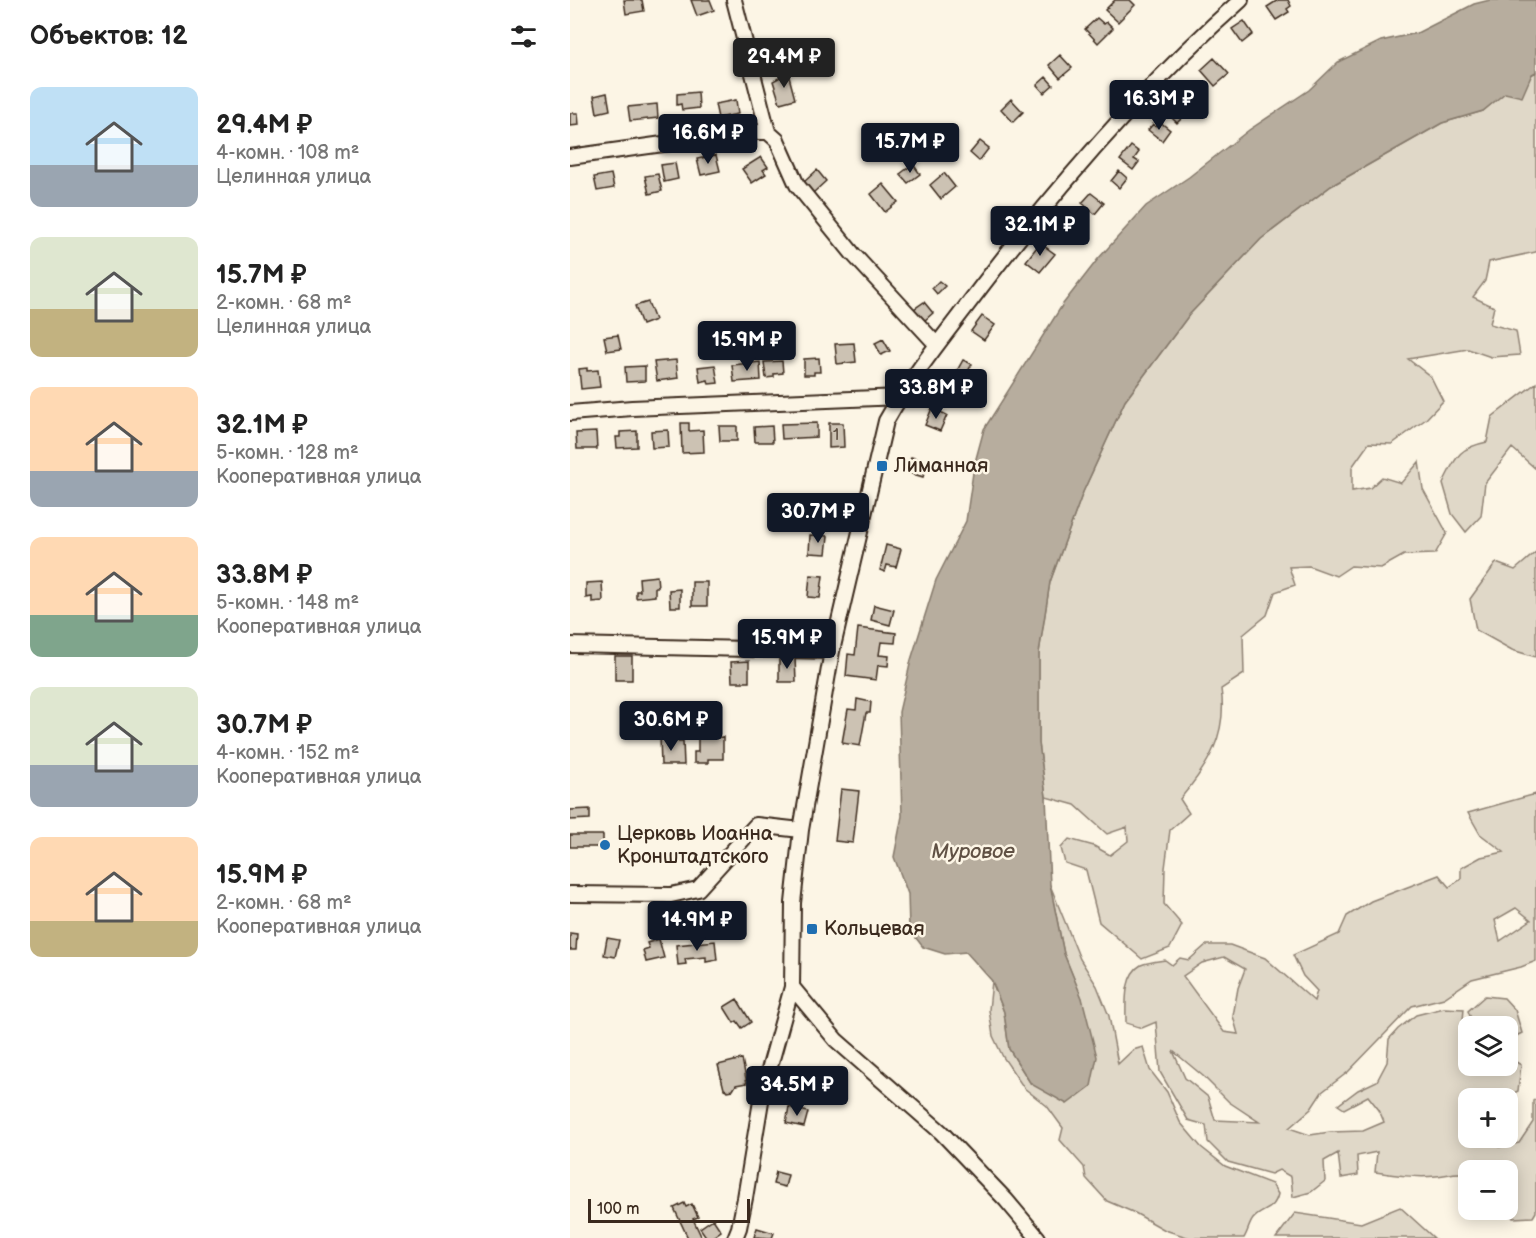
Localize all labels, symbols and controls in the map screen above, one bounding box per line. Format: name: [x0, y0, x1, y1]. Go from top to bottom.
icon: filters: [507, 20, 540, 53]
text: Объектов: 12: [30, 21, 188, 52]
pin: 29.4M ₽: [729, 38, 839, 89]
text: 29.4M ₽: [747, 45, 821, 69]
pin: 16.3M ₽: [1104, 80, 1214, 131]
text: 16.3M ₽: [1124, 87, 1194, 111]
text: 29.4M ₽: [216, 110, 312, 141]
icon: home: [78, 111, 150, 183]
pin: 16.6M ₽: [653, 114, 763, 165]
text: 16.6M ₽: [672, 121, 744, 145]
pin: 15.7M ₽: [855, 123, 965, 174]
text: 15.7M ₽: [875, 130, 945, 154]
text: 4-комн. · 108 m²: [216, 141, 359, 165]
text: Целинная улица: [216, 165, 371, 189]
pin: 32.1M ₽: [985, 206, 1095, 257]
text: 32.1M ₽: [1005, 213, 1075, 237]
text: 15.7M ₽: [216, 260, 307, 291]
icon: home: [78, 261, 150, 333]
text: 2-комн. · 68 m²: [216, 291, 352, 315]
text: Целинная улица: [216, 315, 371, 339]
pin: 15.9M ₽: [692, 321, 802, 372]
text: 15.9M ₽: [712, 328, 782, 352]
pin: 33.8M ₽: [881, 369, 991, 420]
text: 33.8M ₽: [899, 376, 973, 400]
text: 32.1M ₽: [216, 410, 308, 441]
icon: home: [78, 411, 150, 483]
house number: 1: [833, 426, 839, 445]
text: 5-комн. · 128 m²: [216, 441, 359, 465]
place label: Лиманная: [893, 454, 988, 478]
marker: Лиманная: [875, 459, 889, 473]
text: Кооперативная улица: [216, 465, 422, 489]
pin: 30.7M ₽: [763, 493, 873, 544]
text: 30.7M ₽: [781, 500, 855, 524]
text: 33.8M ₽: [216, 560, 312, 591]
icon: home: [78, 561, 150, 633]
text: 5-комн. · 148 m²: [216, 591, 359, 615]
text: Кооперативная улица: [216, 615, 422, 639]
pin: 15.9M ₽: [732, 619, 842, 670]
text: 15.9M ₽: [752, 626, 822, 650]
pin: 30.6M ₽: [616, 701, 726, 752]
text: 30.6M ₽: [634, 708, 708, 732]
text: 30.7M ₽: [216, 710, 312, 741]
icon: home: [78, 711, 150, 783]
text: 4-комн. · 152 m²: [216, 741, 359, 765]
text: Кооперативная улица: [216, 765, 422, 789]
place label: Церковь Иоанна Кронштадтского: [617, 822, 773, 869]
marker: Церковь Иоанна Кронштадтского: [598, 838, 612, 852]
water label: Муровое: [931, 839, 1015, 864]
text: 15.9M ₽: [216, 860, 307, 891]
icon: home: [78, 861, 150, 933]
text: 2-комн. · 68 m²: [216, 891, 352, 915]
pin: 14.9M ₽: [642, 901, 752, 952]
text: 14.9M ₽: [662, 908, 732, 932]
text: Кооперативная улица: [216, 915, 422, 939]
place label: Кольцевая: [824, 917, 925, 941]
marker: Кольцевая: [805, 922, 819, 936]
map controls: [1458, 1016, 1518, 1220]
button: layers: [1458, 1016, 1518, 1076]
pin: 34.5M ₽: [742, 1066, 852, 1117]
text: 34.5M ₽: [760, 1073, 834, 1097]
button: +: [1458, 1088, 1518, 1148]
button: −: [1458, 1160, 1518, 1220]
scale bar: [588, 1196, 750, 1224]
text: 100 m: [597, 1200, 640, 1219]

